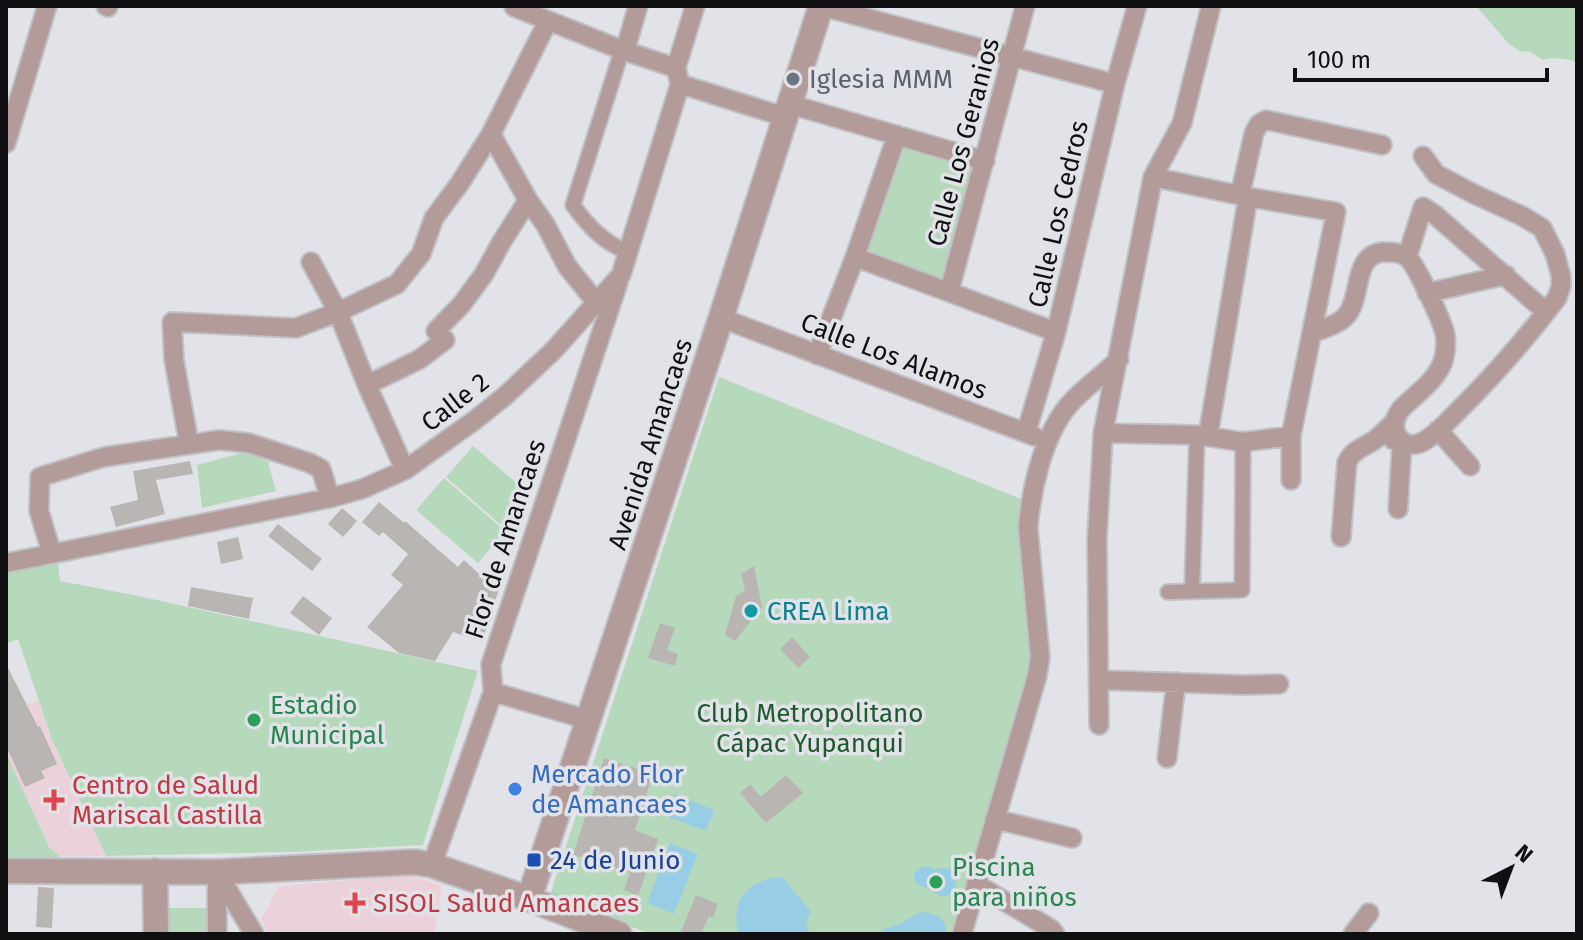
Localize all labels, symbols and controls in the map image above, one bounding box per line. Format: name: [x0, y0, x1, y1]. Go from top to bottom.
scale bar: [1295, 32, 1547, 82]
street label: Calle Los Geranios: [921, 34, 1006, 250]
text: 100 m: [1307, 46, 1371, 74]
place label: Iglesia MMM: [809, 64, 953, 95]
marker: Iglesia MMM: [784, 70, 802, 88]
street label: Calle Los Cedros: [1022, 117, 1095, 311]
street label: Calle Los Alamos: [796, 307, 991, 406]
street label: Avenida Amancaes: [602, 335, 699, 554]
street label: Calle 2: [415, 366, 495, 438]
street label: Flor de Amancaes: [459, 435, 552, 643]
place label: CREA Lima: [767, 596, 890, 627]
marker: CREA Lima: [742, 602, 760, 620]
place label: Estadio Municipal: [270, 690, 385, 751]
park label: Club Metropolitano Cápac Yupanqui: [697, 698, 923, 759]
marker: Estadio Municipal: [245, 711, 263, 729]
place label: Mercado Flor de Amancaes: [531, 759, 687, 820]
place label: Centro de Salud Mariscal Castilla: [72, 770, 263, 831]
marker: Mercado Flor de Amancaes: [506, 780, 524, 798]
marker: Centro de Salud Mariscal Castilla: [43, 789, 65, 811]
north arrow: [1471, 828, 1551, 908]
text: N: [1510, 839, 1539, 868]
place label: 24 de Junio: [550, 845, 680, 876]
marker: 24 de Junio: [525, 851, 543, 869]
place label: Piscina para niños: [952, 852, 1077, 913]
marker: Piscina para niños: [927, 873, 945, 891]
place label: SISOL Salud Amancaes: [373, 888, 639, 919]
marker: SISOL Salud Amancaes: [344, 892, 366, 914]

